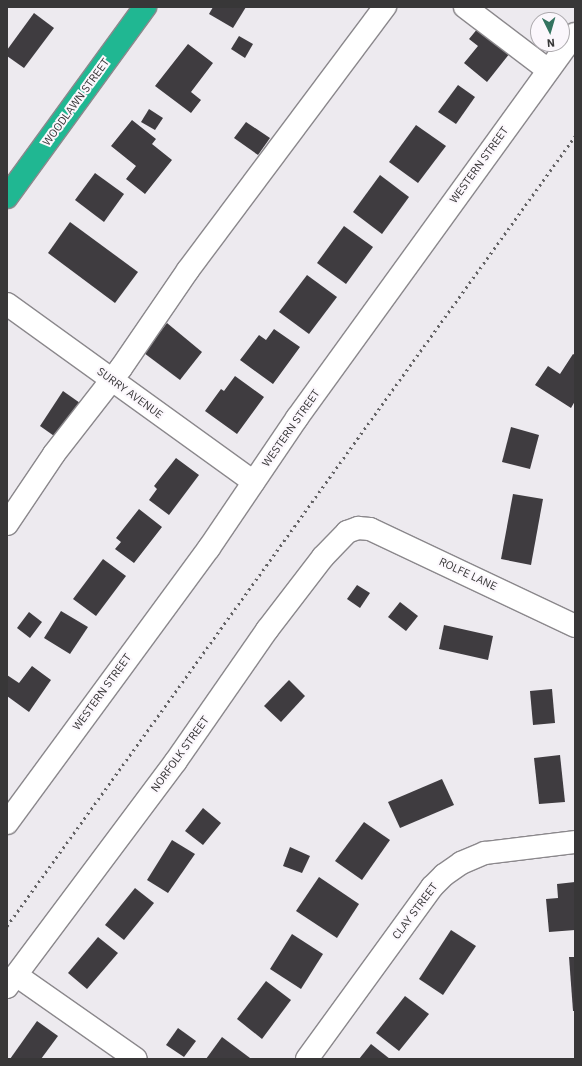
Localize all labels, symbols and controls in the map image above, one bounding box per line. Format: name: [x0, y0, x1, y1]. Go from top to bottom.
north arrow: [530, 12, 570, 52]
text: N: [546, 36, 556, 50]
street label: WOODLAWN STREET: [40, 56, 112, 148]
street label: WESTERN STREET: [447, 124, 511, 206]
street label: SURRY AVENUE: [95, 365, 165, 421]
street label: WESTERN STREET: [259, 387, 323, 469]
street label: ROLFE LANE: [437, 555, 499, 593]
street label: WESTERN STREET: [70, 651, 134, 733]
street label: NORFOLK STREET: [148, 714, 212, 794]
street label: CLAY STREET: [390, 880, 440, 942]

